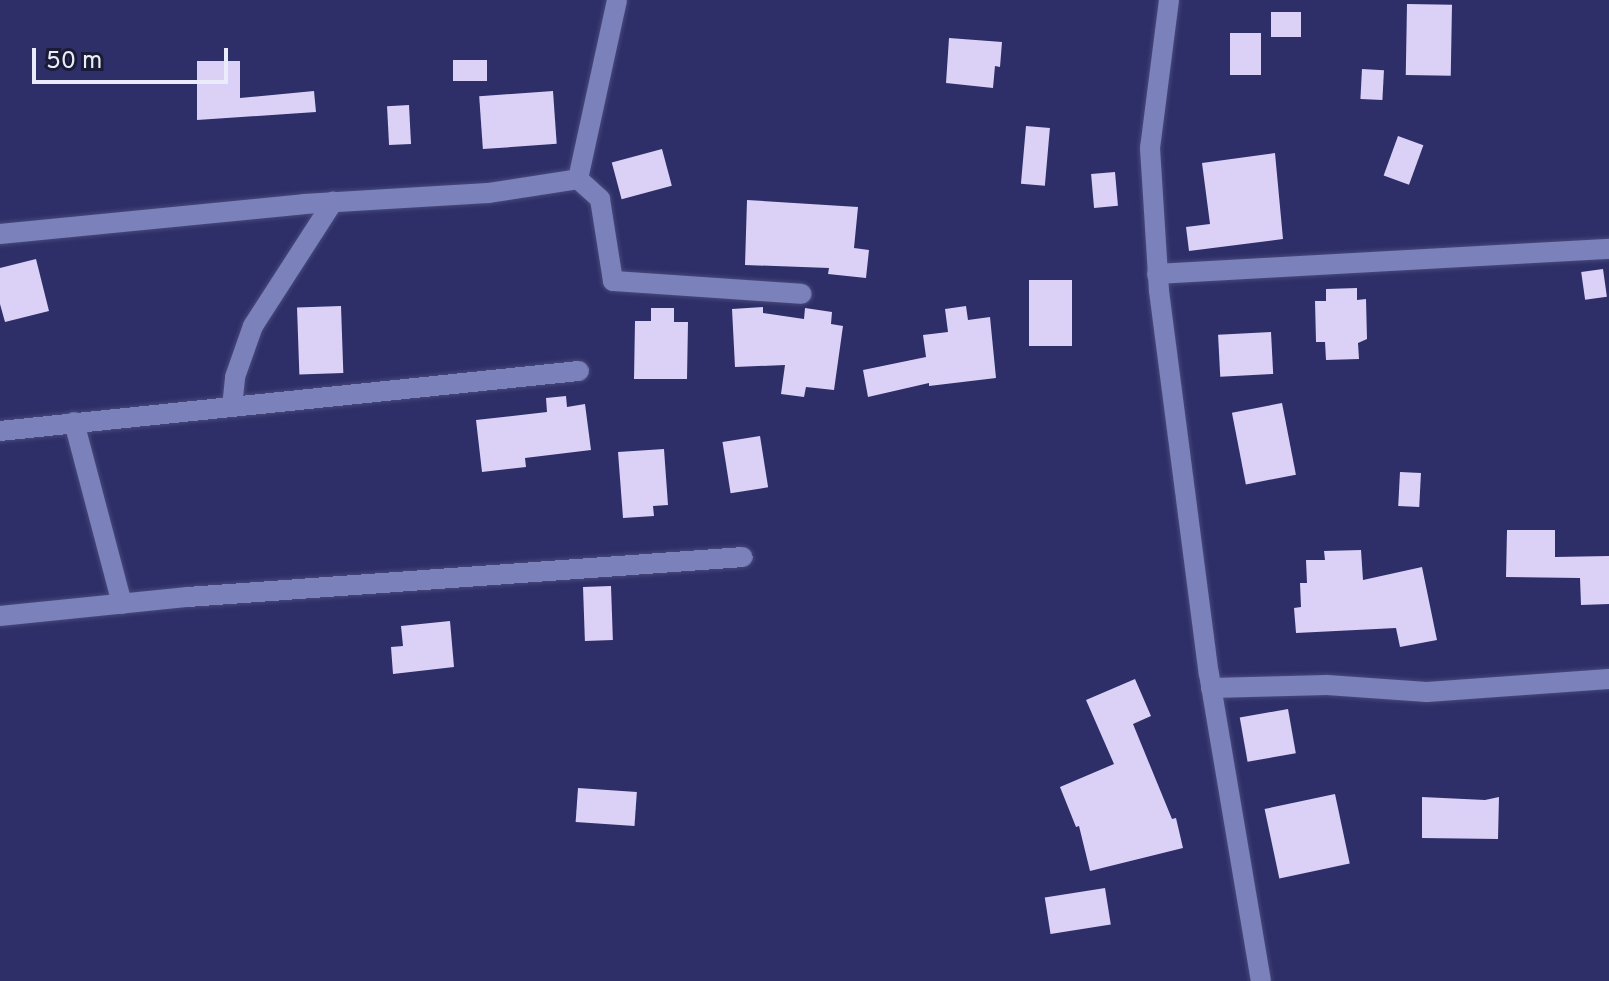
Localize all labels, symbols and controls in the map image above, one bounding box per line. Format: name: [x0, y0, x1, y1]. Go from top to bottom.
scale bar: [36, 32, 232, 82]
text: 50 m: [46, 47, 102, 77]

